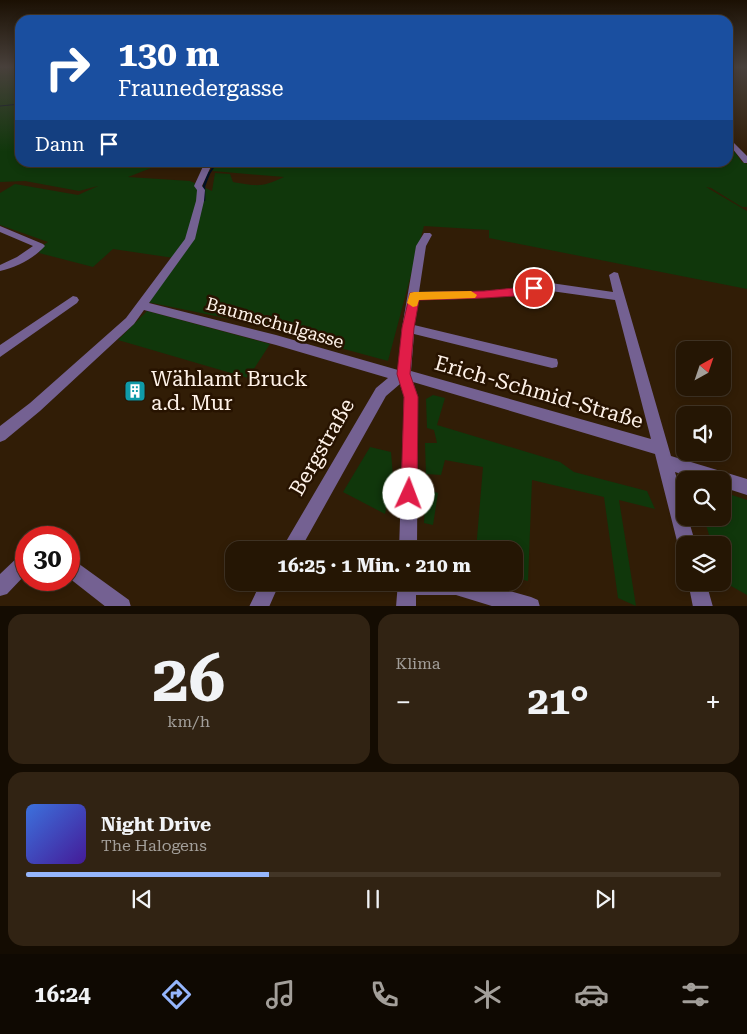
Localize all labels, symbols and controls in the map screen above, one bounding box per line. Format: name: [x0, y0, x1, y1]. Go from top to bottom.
text: 130 m: [118, 34, 219, 75]
icon: right: [35, 35, 100, 100]
text: Fraunedergasse: [118, 76, 283, 101]
icon: arrive: [95, 130, 123, 158]
text: Dann: [35, 133, 85, 156]
pin: [513, 267, 555, 309]
icon: arrive: [520, 274, 548, 302]
street label: Baumschulgasse: [204, 293, 347, 352]
north arrow: [676, 341, 731, 396]
map controls: [676, 341, 731, 591]
street label: Erich-Schmid-Straße: [432, 351, 646, 433]
place label: Wählamt Bruck a.d. Mur: [151, 367, 308, 415]
building icon: Wählamt Bruck a.d. Mur: [123, 379, 147, 403]
street label: Bergstraße: [285, 394, 359, 500]
button: sound: [676, 406, 731, 461]
position arrow: [382, 467, 434, 519]
button: search: [676, 471, 731, 526]
speed limit sign: 30: [15, 526, 80, 591]
button: layers: [676, 536, 731, 591]
text: 16:25 · 1 Min. · 210 m: [277, 554, 471, 577]
text: 26: [152, 641, 225, 717]
text: Klima: [396, 654, 440, 673]
text: 21°: [528, 679, 589, 723]
text: −: [396, 686, 411, 719]
text: +: [705, 686, 721, 719]
text: km/h: [167, 712, 210, 731]
text: Night Drive: [101, 813, 211, 836]
text: The Halogens: [101, 836, 207, 855]
icon: previous: [128, 885, 156, 913]
icon: pause: [359, 885, 387, 913]
icon: next: [591, 885, 619, 913]
icon: directions: [159, 977, 194, 1012]
icon: music: [263, 977, 298, 1012]
icon: phone: [367, 977, 402, 1012]
icon: climate: [470, 977, 505, 1012]
icon: car: [574, 977, 609, 1012]
icon: filters: [678, 977, 713, 1012]
text: 16:24: [34, 982, 91, 1007]

